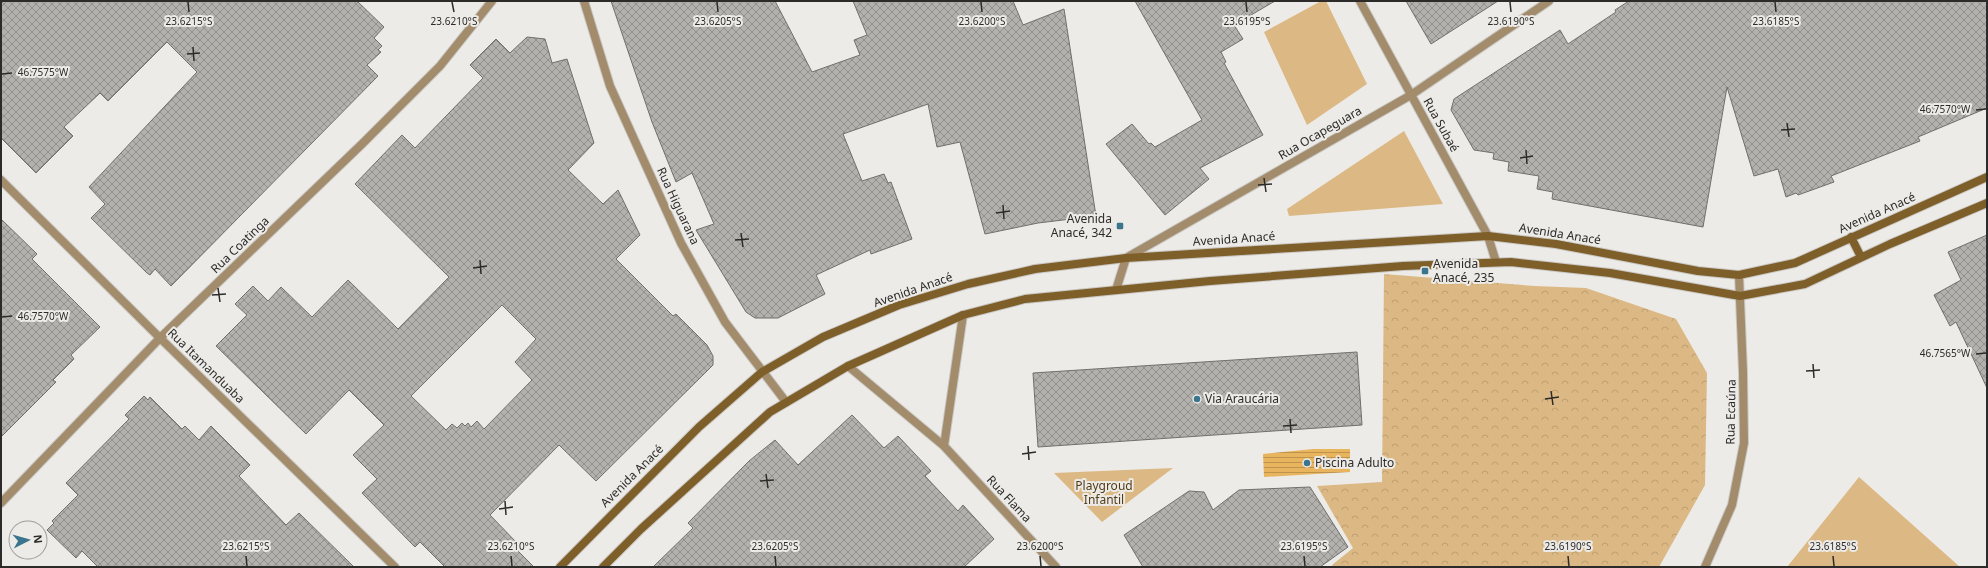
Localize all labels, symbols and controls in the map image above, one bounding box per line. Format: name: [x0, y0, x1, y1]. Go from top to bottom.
text: 23.6215°S: [166, 14, 213, 28]
text: 23.6210°S: [431, 14, 478, 28]
text: 23.6205°S: [695, 14, 742, 28]
text: 23.6200°S: [959, 14, 1006, 28]
text: 23.6195°S: [1224, 14, 1271, 28]
text: 23.6190°S: [1488, 14, 1535, 28]
text: 23.6185°S: [1753, 14, 1800, 28]
text: 46.7575°W: [18, 65, 69, 79]
street label: Rua Subaé: [1420, 95, 1463, 155]
street label: Rua Ocapeguara: [1275, 102, 1365, 163]
text: 46.7570°W: [1920, 102, 1971, 116]
street label: Rua Higuarana: [653, 164, 704, 247]
street label: Avenida Anacé: [1836, 188, 1918, 237]
place label: Avenida Anacé, 342: [1051, 210, 1112, 241]
street label: Rua Coatinga: [207, 212, 273, 277]
street label: Avenida Anacé: [1518, 219, 1602, 248]
marker: Avenida Anacé, 342: [1115, 221, 1125, 231]
street label: Avenida Anacé: [1192, 227, 1276, 250]
place label: Avenida Anacé, 235: [1433, 255, 1494, 286]
marker: Avenida Anacé, 235: [1420, 266, 1430, 276]
street label: Avenida Anacé: [871, 268, 955, 311]
text: 46.7570°W: [18, 309, 69, 323]
street label: Rua Itamanduaba: [164, 324, 249, 407]
text: 46.7565°W: [1920, 346, 1971, 360]
street label: Rua Ecaúna: [1721, 379, 1740, 445]
place label: Via Araucária: [1205, 390, 1279, 407]
marker: Via Araucária: [1192, 394, 1202, 404]
street label: Avenida Anacé: [596, 440, 667, 511]
place label: Piscina Adulto: [1315, 454, 1394, 471]
marker: Piscina Adulto: [1302, 458, 1312, 468]
street label: Rua Flama: [983, 471, 1036, 526]
park label: Playgroud Infantil: [1075, 477, 1133, 508]
north arrow: [8, 520, 48, 560]
text: N: [31, 534, 46, 544]
text: 23.6215°S: [223, 539, 270, 553]
text: 23.6210°S: [488, 539, 535, 553]
text: 23.6205°S: [752, 539, 799, 553]
text: 23.6200°S: [1017, 539, 1064, 553]
text: 23.6195°S: [1281, 539, 1328, 553]
text: 23.6190°S: [1545, 539, 1592, 553]
text: 23.6185°S: [1810, 539, 1857, 553]

